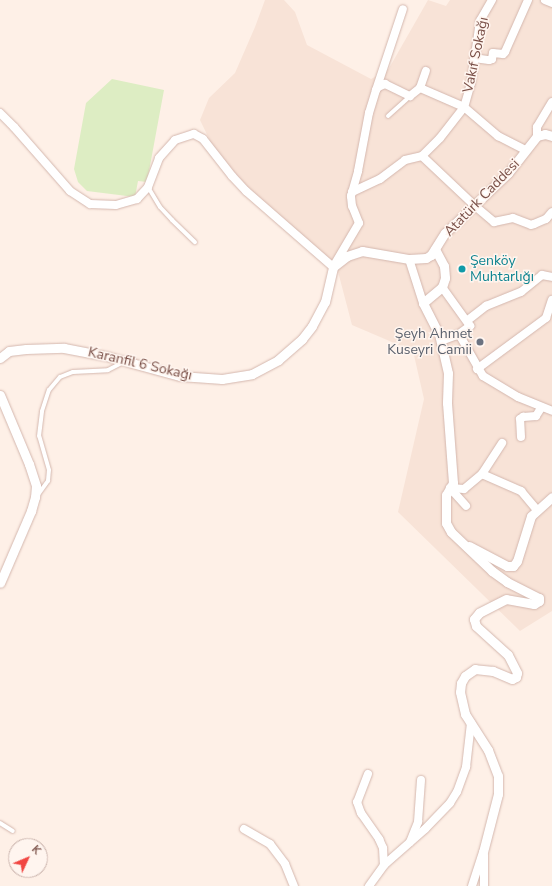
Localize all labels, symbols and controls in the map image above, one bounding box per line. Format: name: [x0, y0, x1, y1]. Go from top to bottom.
street label: Vakıf Sokağı: [460, 16, 492, 94]
street label: Atatürk Caddesi: [441, 156, 523, 240]
place label: Şenköy Muhtarlığı: [470, 253, 534, 286]
marker: Şenköy Muhtarlığı: [457, 264, 467, 274]
place label: Şeyh Ahmet Kuseyri Camii: [387, 326, 472, 358]
marker: Şeyh Ahmet Kuseyri Camii: [475, 337, 485, 347]
street label: Karanfil 6 Sokağı: [86, 344, 194, 384]
north arrow: [8, 838, 48, 878]
text: K: [28, 842, 44, 858]

